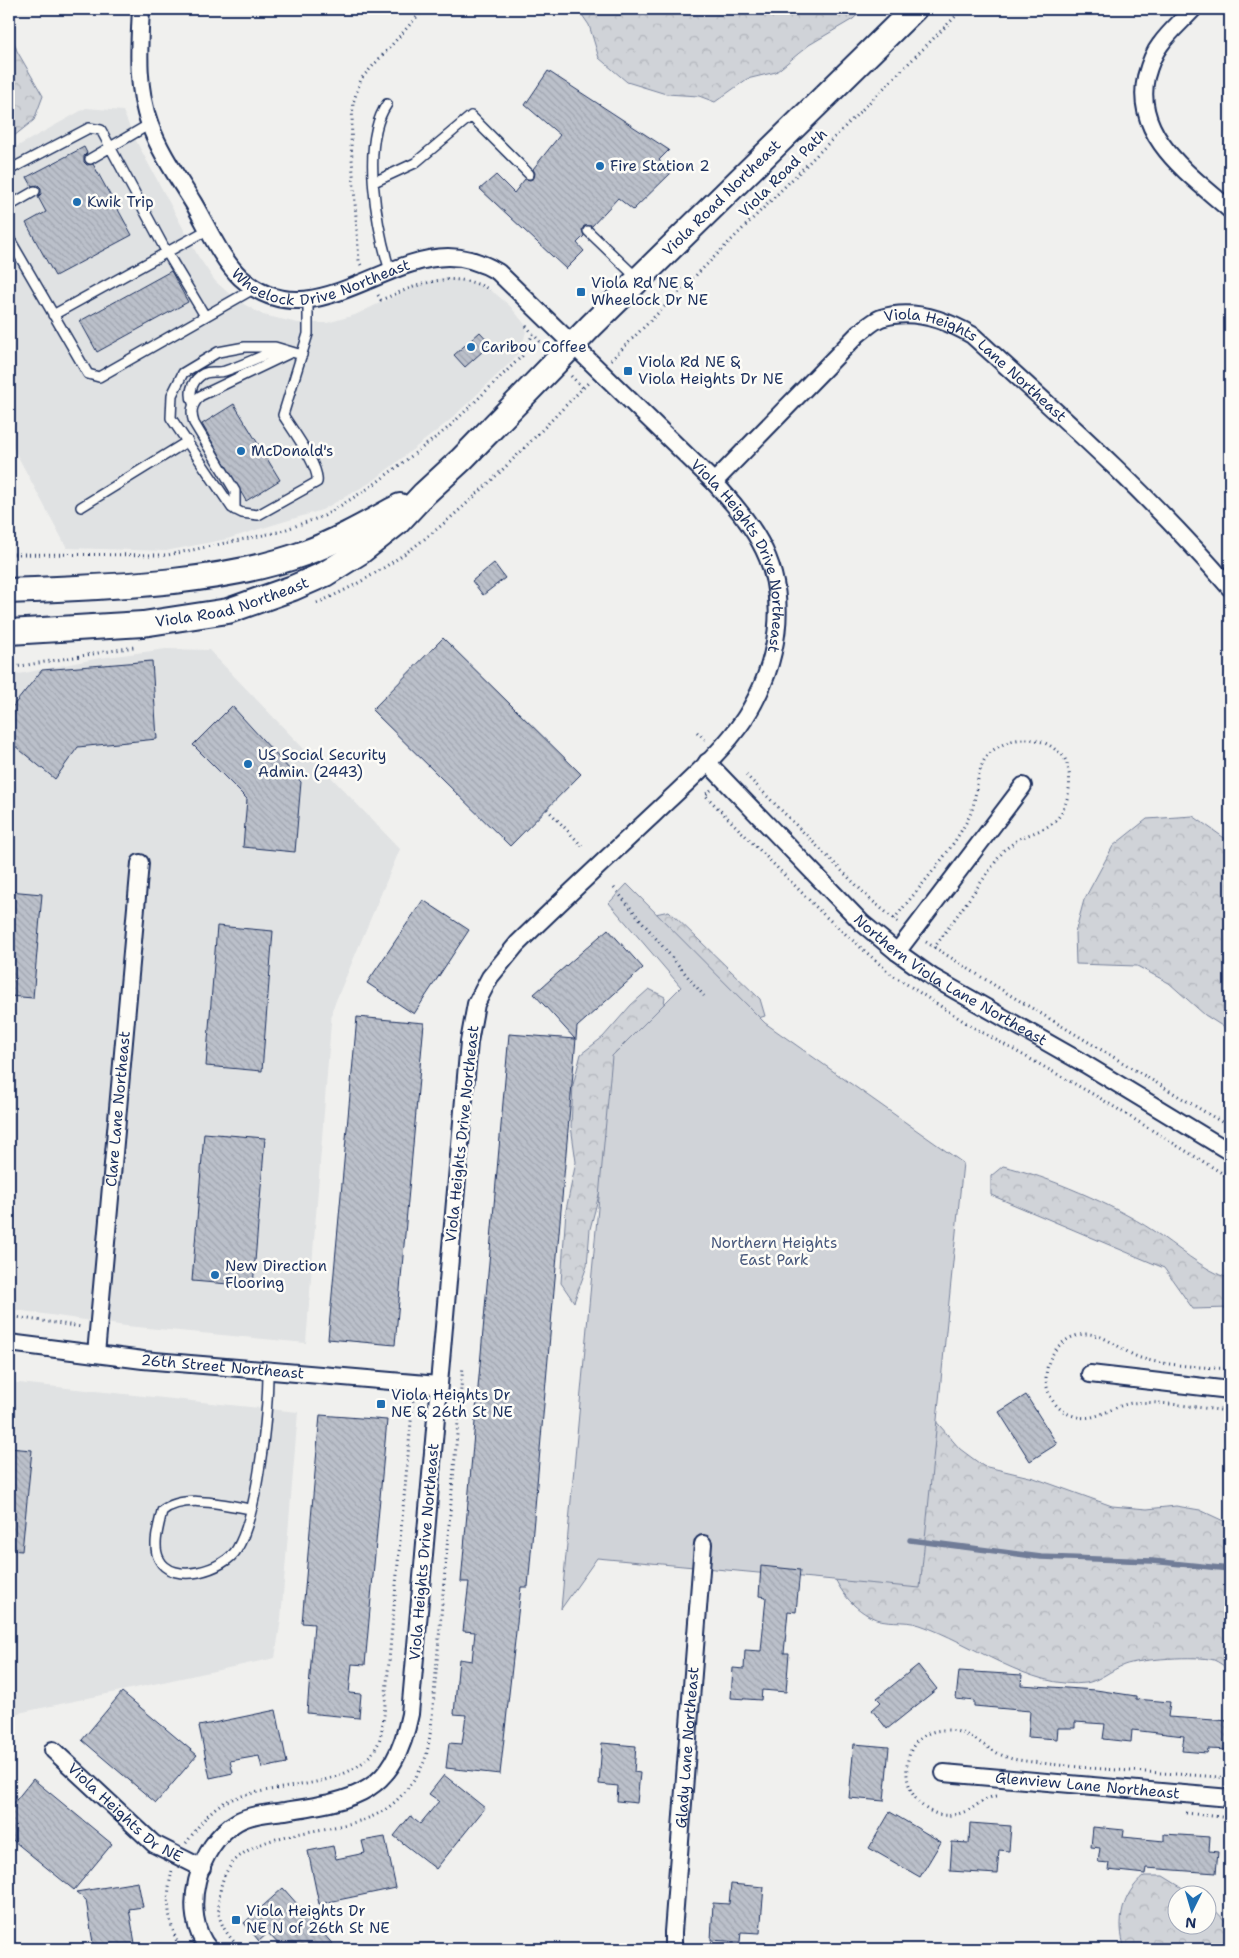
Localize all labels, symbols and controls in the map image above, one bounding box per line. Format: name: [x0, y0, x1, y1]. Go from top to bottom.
street label: Viola Road Path: [734, 124, 832, 222]
street label: Viola Road Northeast: [658, 135, 785, 261]
place label: Fire Station 2: [610, 156, 710, 176]
marker: Fire Station 2: [594, 160, 606, 172]
place label: Kwik Trip: [87, 192, 154, 212]
marker: Kwik Trip: [71, 196, 83, 208]
street label: Wheelock Drive Northeast: [229, 252, 419, 274]
text: Wheelock Drive Northeast: [227, 255, 413, 310]
place label: Viola Rd NE & Wheelock Dr NE: [591, 273, 708, 310]
marker: Viola Rd NE & Wheelock Dr NE: [575, 286, 587, 298]
street label: Viola Heights Lane Northeast: [882, 304, 1071, 426]
place label: Caribou Coffee: [481, 337, 587, 357]
marker: Caribou Coffee: [465, 341, 477, 353]
place label: Viola Rd NE & Viola Heights Dr NE: [638, 352, 783, 389]
marker: Viola Rd NE & Viola Heights Dr NE: [622, 365, 634, 377]
place label: McDonald's: [251, 441, 333, 461]
marker: McDonald's: [235, 445, 247, 457]
street label: Viola Heights Drive Northeast: [686, 455, 788, 655]
street label: Viola Road Northeast: [154, 572, 312, 632]
place label: US Social Security Admin. (2443): [258, 745, 386, 782]
marker: US Social Security Admin. (2443): [242, 758, 254, 770]
street label: Northern Viola Lane Northeast: [849, 910, 1051, 1050]
street label: Viola Heights Drive Northeast: [441, 1024, 483, 1244]
street label: Clare Lane Northeast: [101, 1030, 135, 1188]
park label: Northern Heights East Park: [711, 1233, 837, 1270]
place label: New Direction Flooring: [225, 1256, 327, 1293]
marker: New Direction Flooring: [209, 1269, 221, 1281]
street label: 26th Street Northeast: [140, 1350, 305, 1384]
place label: Viola Heights Dr NE & 26th St NE: [391, 1385, 513, 1422]
marker: Viola Heights Dr NE & 26th St NE: [375, 1398, 387, 1410]
street label: Viola Heights Drive Northeast: [405, 1442, 443, 1662]
street label: Glady Lane Northeast: [671, 1666, 703, 1829]
street label: Viola Heights Dr NE: [63, 1759, 186, 1867]
street label: Glenview Lane Northeast: [994, 1768, 1181, 1804]
north arrow: [1166, 1886, 1216, 1936]
place label: Viola Heights Dr NE N of 26th St NE: [246, 1901, 390, 1938]
marker: Viola Heights Dr NE N of 26th St NE: [230, 1914, 242, 1926]
text: N: [1185, 1914, 1197, 1932]

